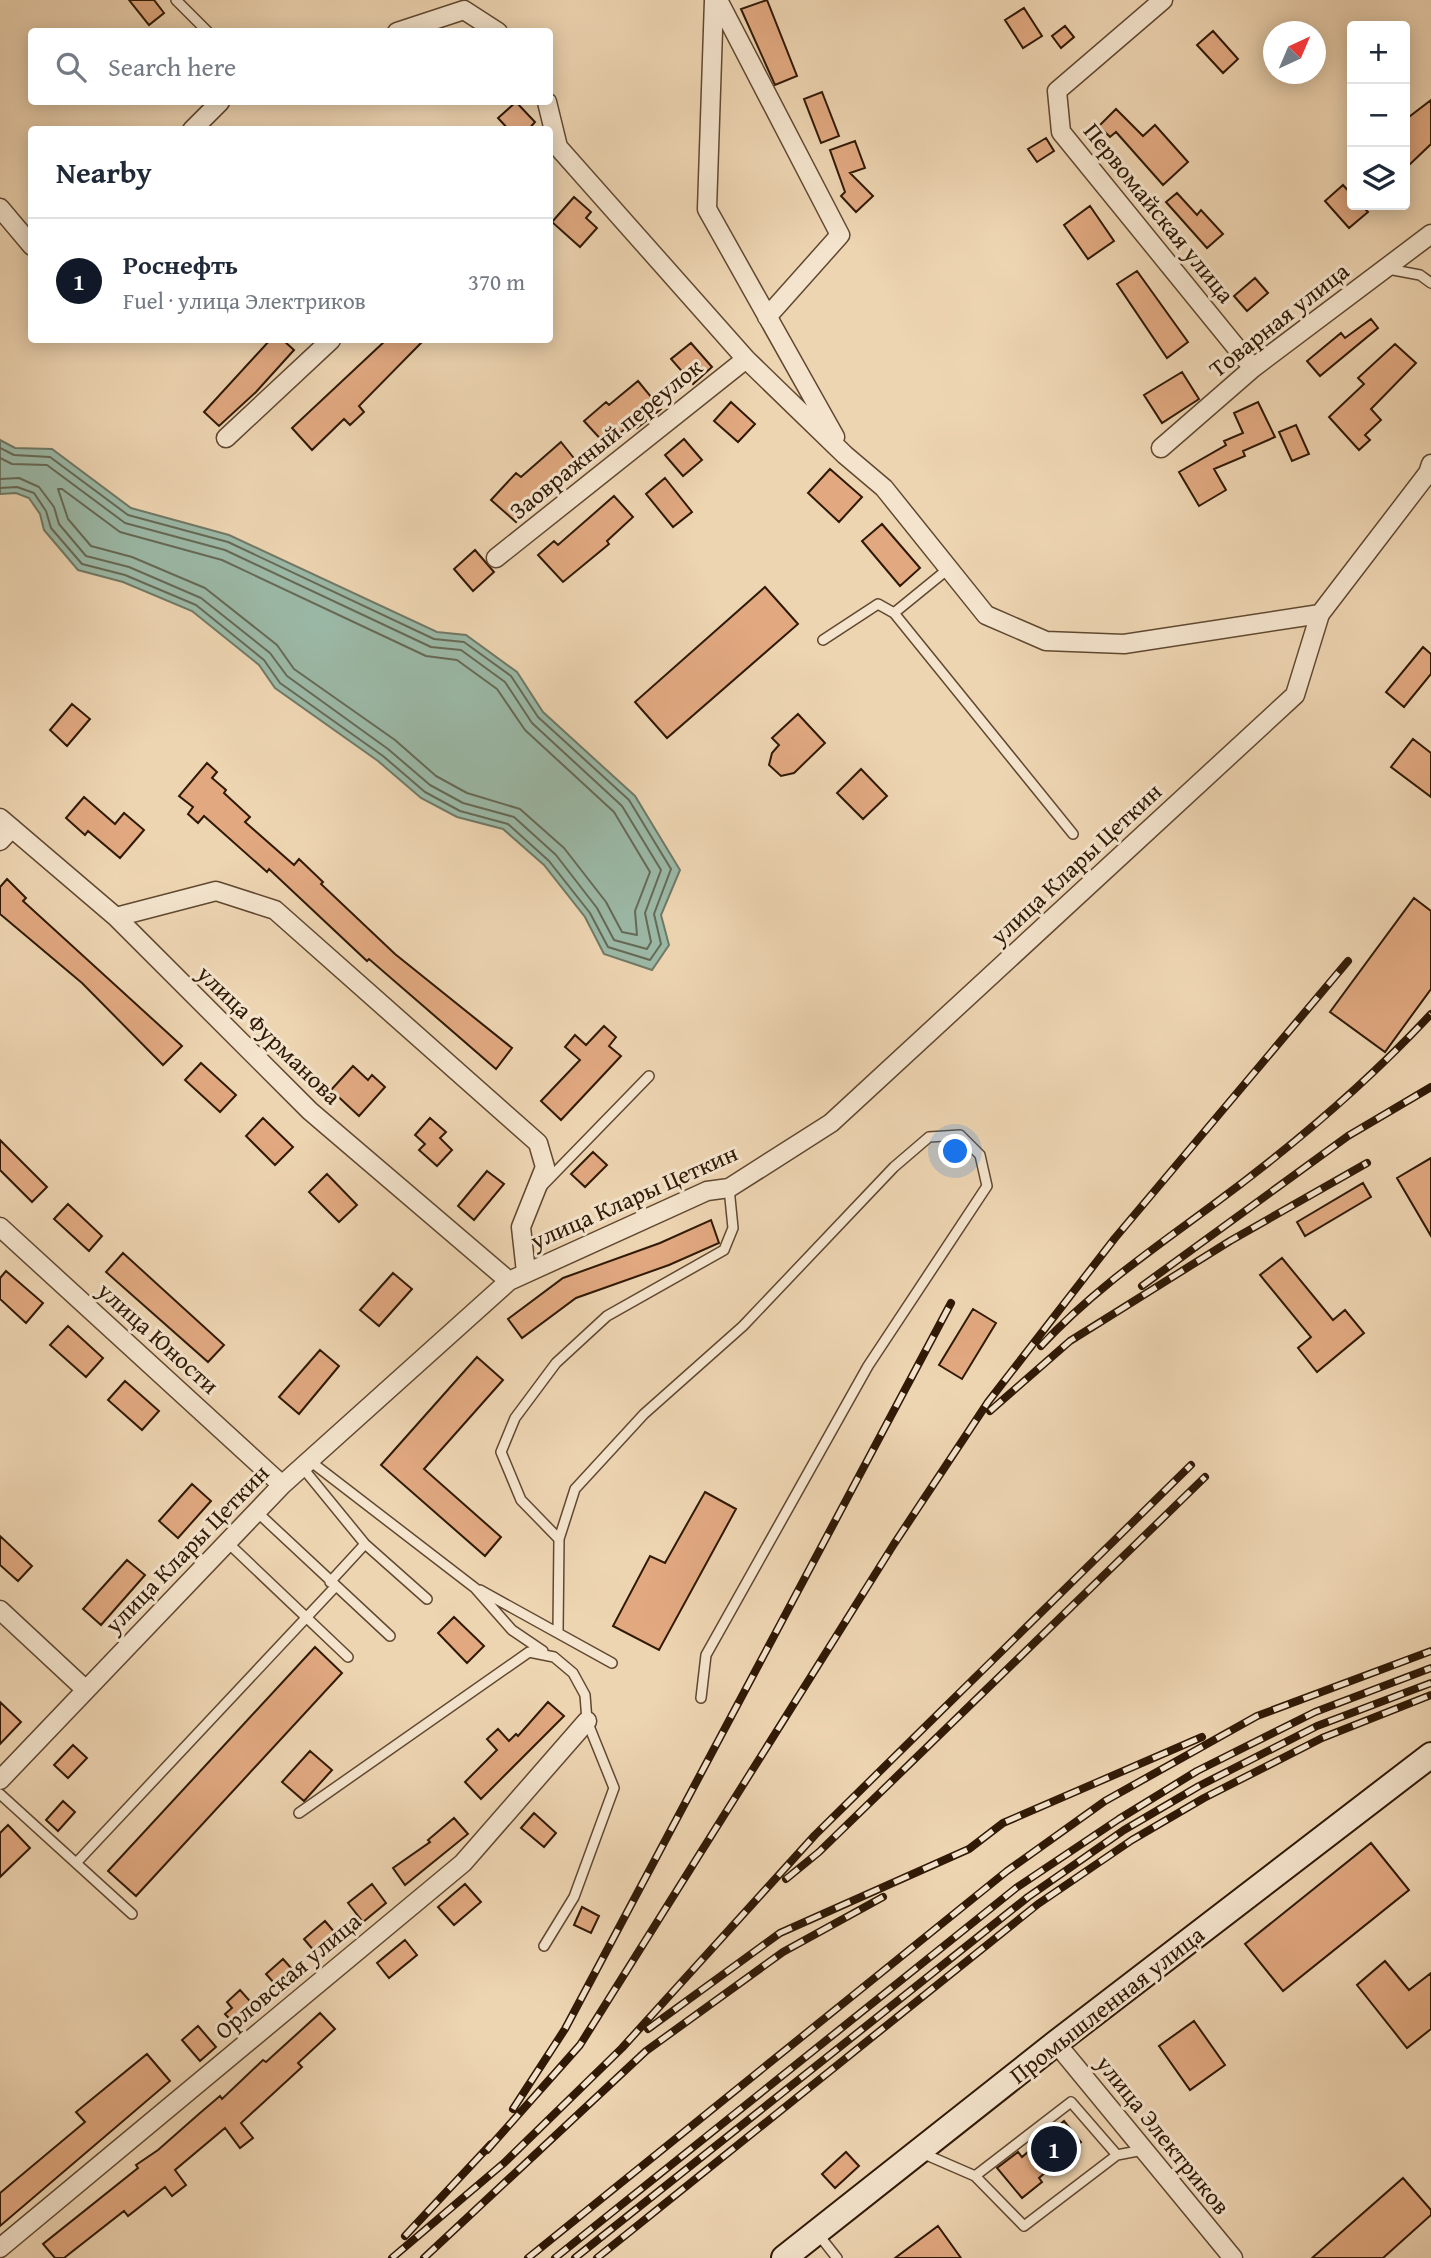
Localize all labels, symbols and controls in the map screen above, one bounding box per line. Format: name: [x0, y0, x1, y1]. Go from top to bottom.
north arrow: [1263, 21, 1326, 84]
map controls: [1347, 21, 1410, 210]
button: +: [1347, 21, 1410, 84]
search box: [28, 28, 553, 105]
text: Search here: [108, 47, 236, 86]
icon: search: [52, 48, 90, 86]
button: −: [1347, 84, 1410, 147]
street label: Первомайская улица: [1076, 115, 1244, 311]
button: layers: [1347, 147, 1410, 210]
text: Nearby: [56, 150, 152, 194]
text: Роснефть: [123, 245, 238, 284]
street label: Товарная улица: [1201, 253, 1357, 386]
text: 1: [73, 265, 85, 298]
text: 370 m: [468, 265, 525, 298]
text: Fuel · улица Электриков: [123, 284, 366, 317]
street label: Заовражный переулок: [502, 349, 710, 528]
street label: улица Клары Цеткин: [981, 775, 1169, 953]
street label: улица Фурманова: [189, 956, 350, 1113]
your location: [938, 1134, 972, 1168]
street label: улица Клары Цеткин: [524, 1135, 743, 1258]
street label: улица Юности: [89, 1273, 227, 1402]
street label: улица Клары Цеткин: [96, 1456, 277, 1642]
street label: Орловская улица: [207, 1904, 369, 2047]
street label: Промышленная улица: [1002, 1917, 1212, 2092]
street label: улица Электриков: [1087, 2047, 1239, 2222]
pin: 1: [1031, 2123, 1077, 2175]

